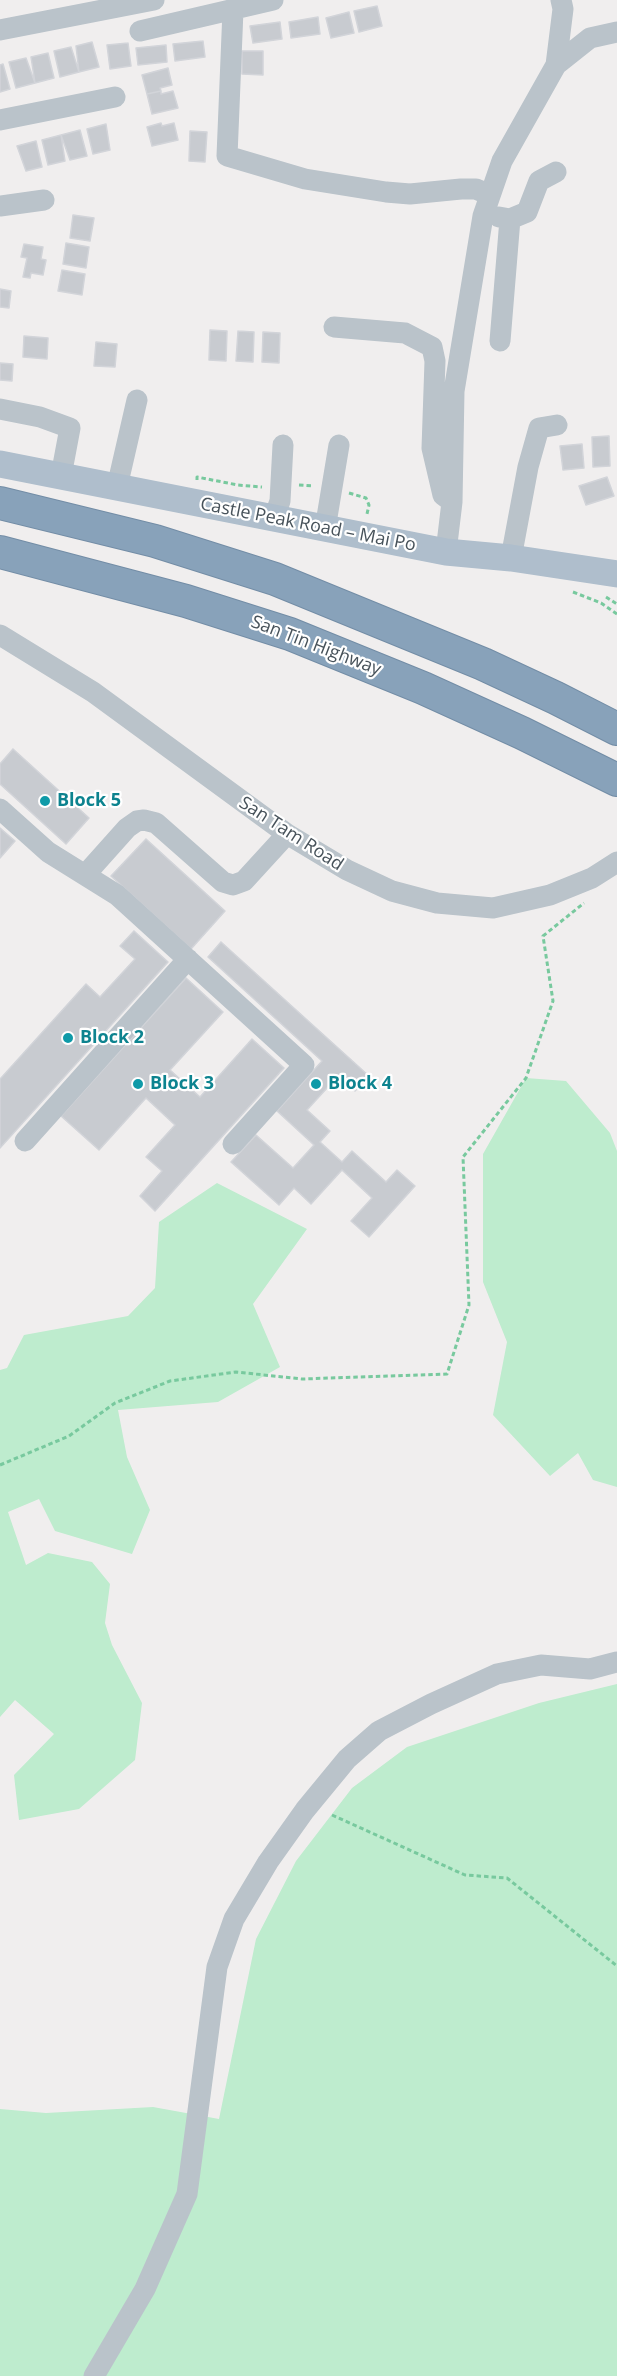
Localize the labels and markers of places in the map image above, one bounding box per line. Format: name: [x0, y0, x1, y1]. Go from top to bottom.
place label: Block 5: [57, 790, 121, 812]
marker: Block 5: [38, 794, 52, 808]
place label: Block 2: [80, 1027, 144, 1049]
marker: Block 2: [61, 1031, 75, 1045]
place label: Block 3: [150, 1073, 214, 1095]
place label: Block 4: [328, 1073, 392, 1095]
marker: Block 3: [131, 1077, 145, 1091]
marker: Block 4: [309, 1077, 323, 1091]

